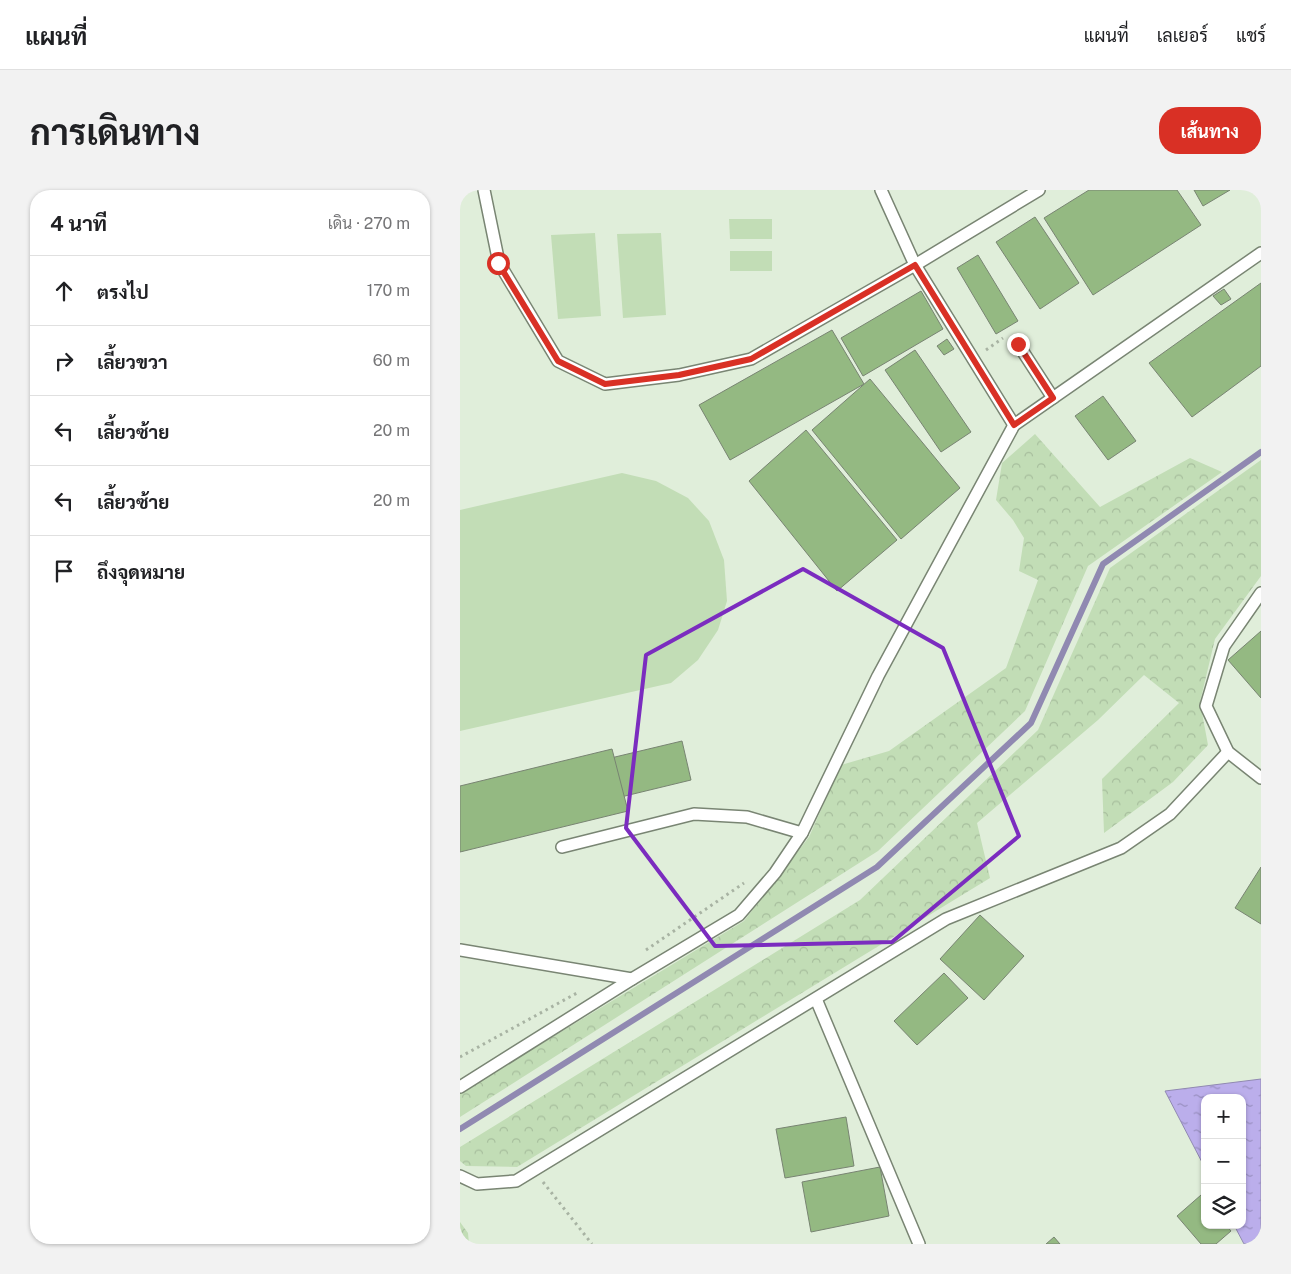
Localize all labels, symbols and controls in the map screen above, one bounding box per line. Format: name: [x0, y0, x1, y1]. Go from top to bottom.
text: แผนที่: [25, 22, 87, 50]
text: แผนที่: [1084, 25, 1129, 46]
text: เลเยอร์: [1157, 25, 1208, 46]
text: แชร์: [1236, 25, 1266, 46]
button: เส้นทาง: [1159, 107, 1261, 154]
text: การเดินทาง: [30, 112, 200, 153]
text: 4 นาที: [50, 211, 107, 236]
text: เดิน · 270 m: [328, 214, 410, 233]
route start: [487, 252, 510, 275]
icon: ahead: [50, 277, 78, 305]
text: ตรงไป: [97, 281, 149, 303]
text: 170 m: [367, 281, 410, 300]
route end: [1007, 333, 1030, 356]
icon: right: [50, 347, 78, 375]
text: เลี้ยวขวา: [97, 351, 168, 373]
text: 60 m: [373, 351, 410, 370]
icon: left: [50, 417, 78, 445]
text: เลี้ยวซ้าย: [97, 421, 169, 443]
text: 20 m: [373, 421, 410, 440]
icon: left: [50, 487, 78, 515]
text: เลี้ยวซ้าย: [97, 491, 169, 513]
text: 20 m: [373, 491, 410, 510]
icon: arrive: [50, 557, 78, 585]
text: ถึงจุดหมาย: [97, 561, 185, 583]
map controls: [1201, 1094, 1246, 1229]
button: +: [1201, 1094, 1246, 1139]
button: −: [1201, 1139, 1246, 1184]
button: layers: [1201, 1184, 1246, 1229]

